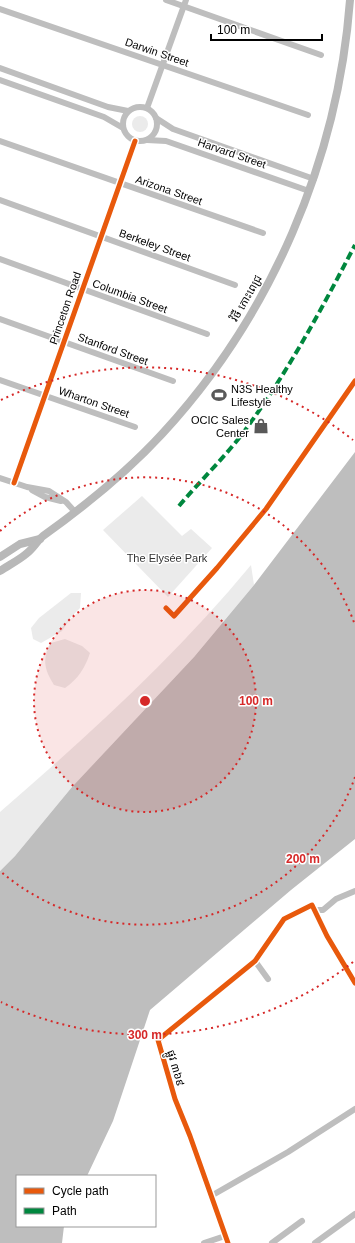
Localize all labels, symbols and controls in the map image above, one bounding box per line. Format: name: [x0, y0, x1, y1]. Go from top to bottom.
scale bar: [211, 16, 322, 42]
text: 100 m: [217, 23, 250, 37]
street label: Darwin Street: [124, 35, 190, 69]
street label: Harvard Street: [196, 136, 268, 170]
street label: Arizona Street: [134, 173, 204, 207]
street label: Berkeley Street: [118, 227, 192, 263]
street label: Princeton Road: [47, 270, 83, 346]
street label: វិថី កោះពេជ្រ: [226, 272, 265, 324]
street label: Columbia Street: [91, 277, 169, 315]
street label: Stanford Street: [76, 331, 150, 367]
place label: N3S Healthy Lifestyle: [231, 383, 293, 408]
street label: Wharton Street: [57, 384, 131, 420]
sports icon: N3S Healthy Lifestyle: [210, 386, 228, 404]
place label: OCIC Sales Center: [191, 414, 249, 439]
shop icon: OCIC Sales Center: [252, 417, 270, 435]
park label: The Elysée Park: [127, 552, 208, 564]
centre of rings: [138, 694, 152, 708]
text: 100 m: [239, 694, 273, 708]
text: 200 m: [286, 852, 320, 866]
text: 300 m: [128, 1028, 162, 1042]
street label: ផ្លូវ ៣៦៩: [161, 1049, 187, 1089]
legend: [16, 1175, 156, 1227]
text: Cycle path: [52, 1184, 109, 1198]
text: Path: [52, 1204, 77, 1218]

